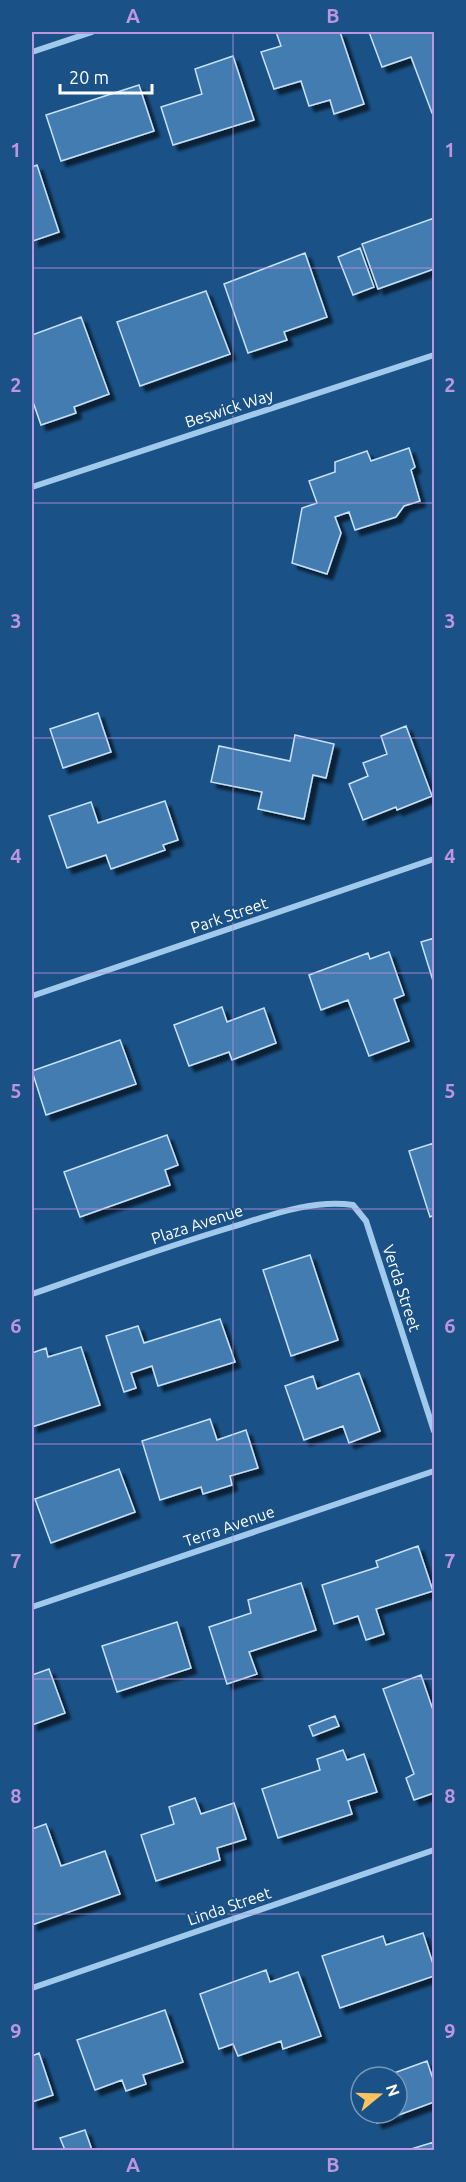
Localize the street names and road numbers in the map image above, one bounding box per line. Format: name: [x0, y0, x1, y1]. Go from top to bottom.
street label: Beswick Way: [183, 385, 276, 431]
street label: Park Street: [188, 893, 270, 937]
street label: Plaza Avenue: [149, 1201, 245, 1247]
street label: Verda Street: [379, 1242, 425, 1334]
street label: Terra Avenue: [181, 1502, 277, 1550]
street label: Linda Street: [185, 1883, 274, 1929]

